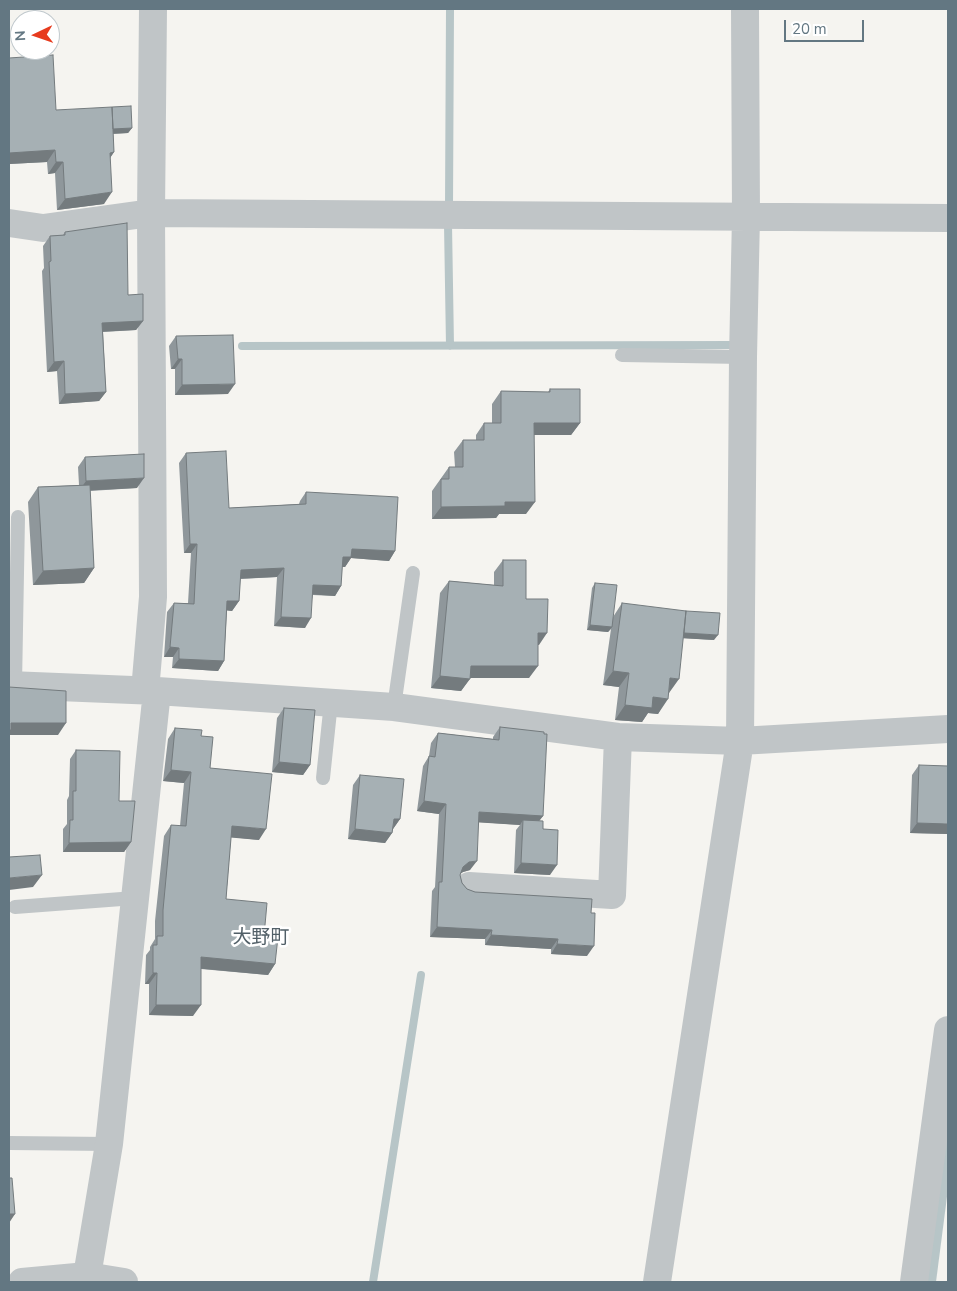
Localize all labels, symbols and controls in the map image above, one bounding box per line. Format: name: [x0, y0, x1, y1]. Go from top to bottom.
north arrow: [10, 10, 60, 60]
scale bar: [787, 10, 867, 42]
text: 20 m: [792, 19, 827, 39]
text: N: [11, 30, 30, 41]
district label: 大野町: [233, 927, 289, 949]

